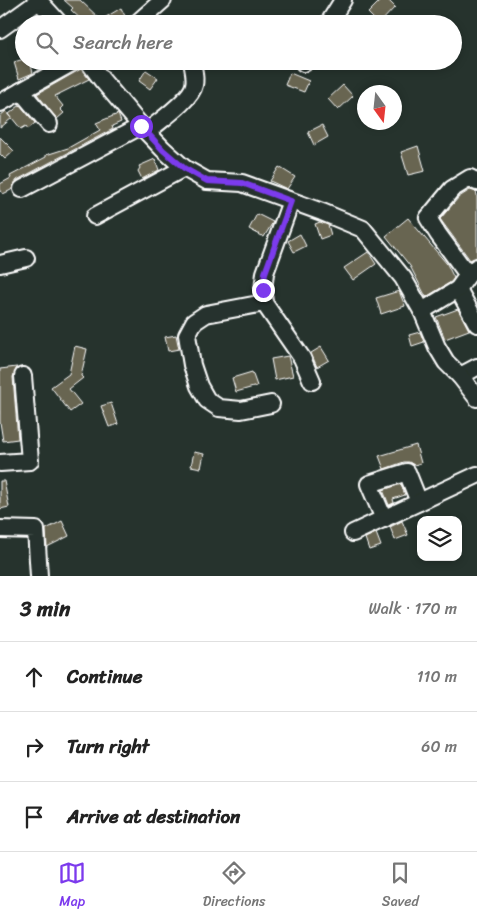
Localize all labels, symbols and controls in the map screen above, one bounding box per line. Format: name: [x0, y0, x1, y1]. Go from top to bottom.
search box: [15, 15, 462, 70]
text: Search here: [73, 26, 173, 59]
icon: search: [33, 29, 61, 57]
north arrow: [357, 85, 402, 130]
route start: [130, 115, 153, 138]
route end: [252, 279, 275, 302]
map controls: [417, 516, 462, 561]
button: layers: [417, 516, 462, 561]
text: 3 min: [20, 590, 70, 628]
text: Walk · 170 m: [368, 594, 457, 623]
text: Continue: [67, 660, 143, 693]
text: 110 m: [417, 662, 457, 691]
icon: ahead: [20, 663, 48, 691]
text: Turn right: [67, 730, 149, 763]
text: 60 m: [421, 732, 457, 761]
icon: right: [20, 733, 48, 761]
text: Arrive at destination: [67, 800, 240, 833]
icon: arrive: [20, 803, 48, 831]
tab: Map: [58, 859, 86, 914]
tab: Directions: [203, 859, 265, 914]
tab: Saved: [382, 859, 419, 914]

